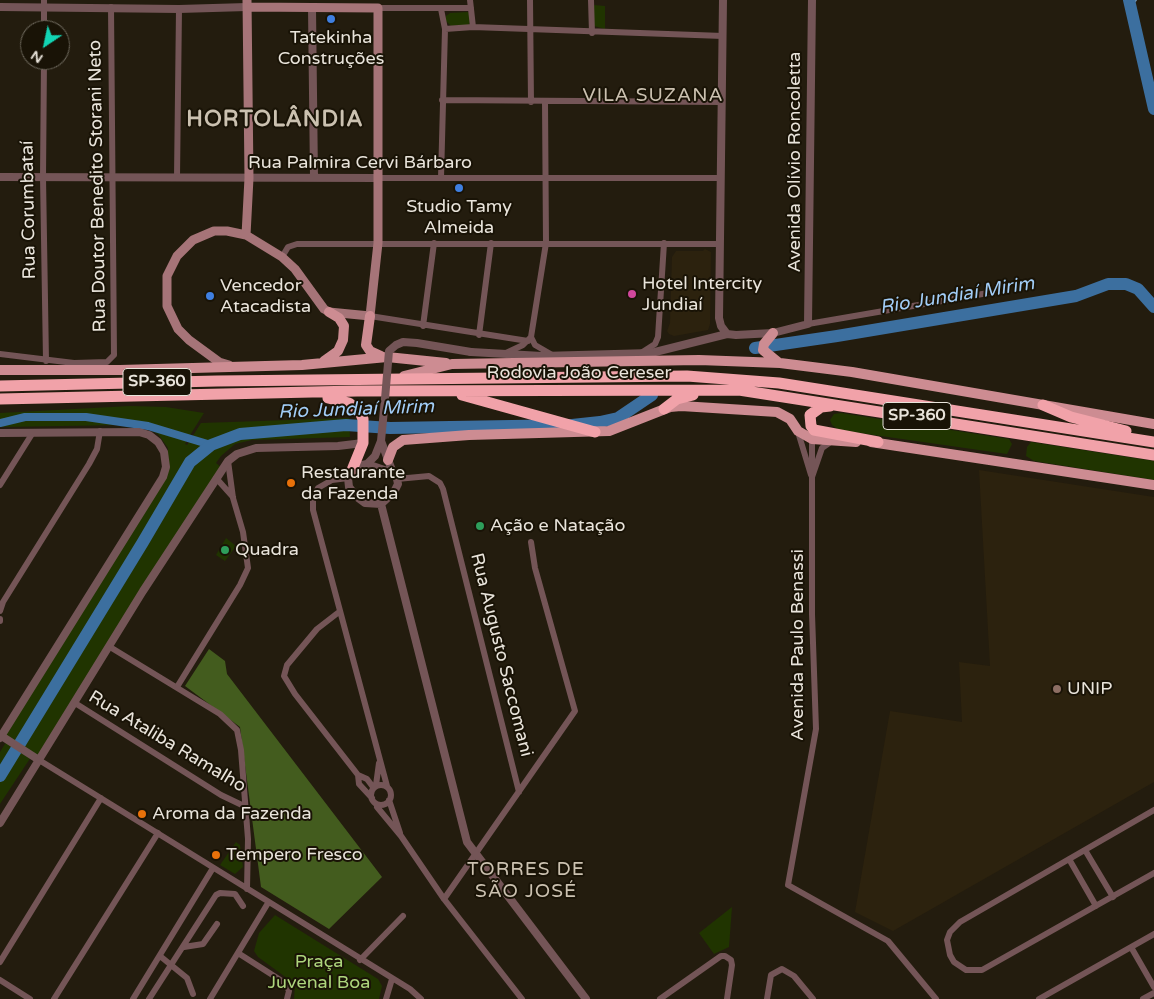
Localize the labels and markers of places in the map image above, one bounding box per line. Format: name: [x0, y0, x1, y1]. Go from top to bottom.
marker: Tatekinha Construções: [325, 13, 337, 25]
place label: Tatekinha Construções: [278, 27, 384, 70]
marker: Studio Tamy Almeida: [453, 182, 465, 194]
place label: Studio Tamy Almeida: [406, 196, 512, 238]
place label: Hotel Intercity Jundiaí: [642, 273, 762, 316]
place label: Vencedor Atacadista: [220, 275, 311, 318]
marker: Hotel Intercity Jundiaí: [626, 288, 638, 300]
marker: Vencedor Atacadista: [204, 290, 216, 302]
place label: Restaurante da Fazenda: [301, 462, 405, 504]
marker: Restaurante da Fazenda: [285, 477, 297, 489]
place label: Ação e Natação: [490, 515, 625, 537]
marker: Ação e Natação: [474, 520, 486, 532]
place label: Quadra: [235, 539, 299, 561]
marker: Quadra: [219, 544, 231, 556]
place label: UNIP: [1067, 678, 1112, 700]
marker: UNIP: [1051, 683, 1063, 695]
place label: Aroma da Fazenda: [152, 803, 312, 825]
marker: Aroma da Fazenda: [136, 808, 148, 820]
place label: Tempero Fresco: [226, 844, 363, 866]
marker: Tempero Fresco: [210, 849, 222, 861]

